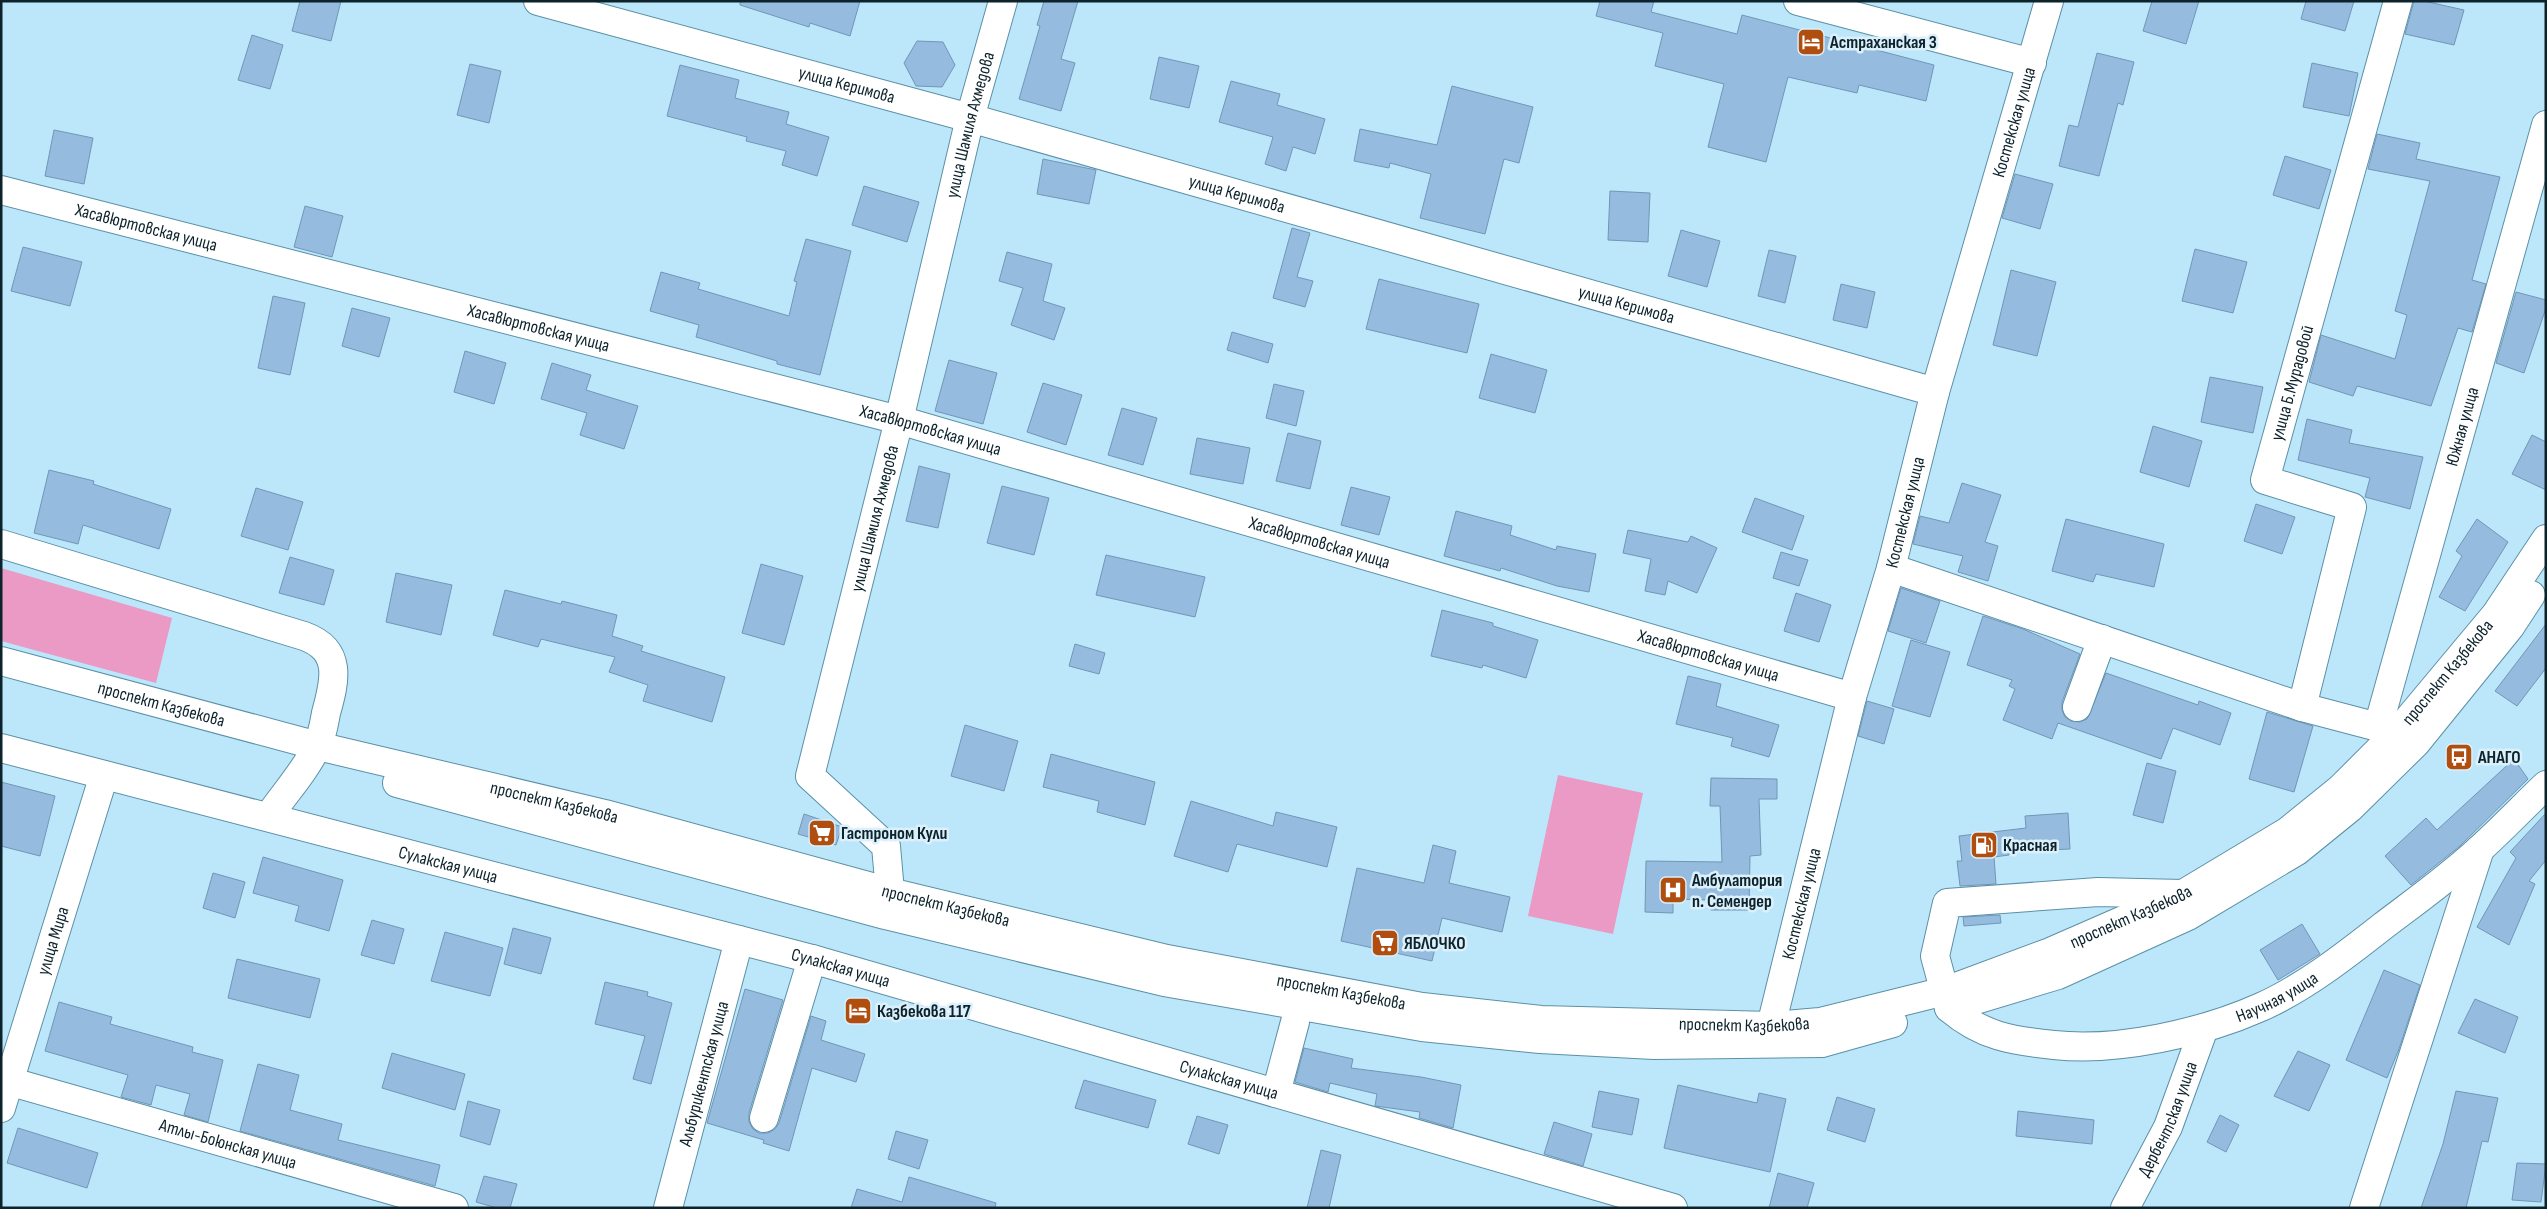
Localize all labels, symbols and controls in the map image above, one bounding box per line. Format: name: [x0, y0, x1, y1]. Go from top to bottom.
hotel icon: Астраханская 3: [1796, 27, 1826, 57]
place label: Астраханская 3: [1829, 32, 1937, 53]
street label: улица Шамиля Ахмедова: [941, 49, 999, 200]
street label: улица Керимова: [796, 62, 897, 108]
street label: Костекская улица: [1988, 65, 2040, 180]
street label: улица Керимова: [1186, 170, 1287, 217]
street label: Хасавюртовская улица: [72, 199, 220, 256]
street label: улица Керимова: [1576, 281, 1677, 328]
street label: Хасавюртовская улица: [464, 299, 612, 356]
street label: улица Б.Мурадовой: [2266, 323, 2318, 443]
street label: Южная улица: [2441, 384, 2483, 468]
street label: Хасавюртовская улица: [857, 400, 1004, 460]
street label: улица Шамиля Ахмедова: [846, 443, 903, 594]
street label: Костекская улица: [1881, 454, 1929, 570]
street label: Хасавюртовская улица: [1246, 512, 1393, 573]
street label: проспект Казбекова: [2397, 615, 2497, 729]
street label: Хасавюртовская улица: [1635, 625, 1782, 686]
street label: проспект Казбекова: [95, 677, 227, 731]
bus stop icon: АНАГО: [2444, 742, 2474, 772]
place label: АНАГО: [2477, 747, 2521, 768]
street label: проспект Казбекова: [488, 777, 621, 828]
supermarket icon: Гастроном Кули: [807, 818, 837, 848]
place label: Гастроном Кули: [841, 823, 948, 844]
fuel station icon: Красная: [1969, 830, 1999, 860]
place label: Красная: [2003, 835, 2057, 856]
street label: Сулакская улица: [396, 841, 500, 887]
street label: Костекская улица: [1777, 846, 1825, 961]
place label: Амбулатория п. Семендер: [1691, 870, 1782, 912]
hospital icon: Амбулатория п. Семендер: [1658, 875, 1688, 905]
street label: проспект Казбекова: [880, 880, 1012, 931]
street label: проспект Казбекова: [2067, 881, 2196, 953]
street label: улица Мира: [32, 904, 73, 978]
supermarket icon: ЯБЛОЧКО: [1370, 928, 1400, 958]
place label: ЯБЛОЧКО: [1404, 933, 1466, 954]
street label: Сулакская улица: [789, 944, 893, 992]
street label: Научная улица: [2233, 967, 2322, 1027]
street label: проспект Казбекова: [1275, 969, 1408, 1014]
hotel icon: Казбекова 117: [843, 996, 873, 1026]
street label: Альбурикентская улица: [674, 999, 733, 1149]
place label: Казбекова 117: [877, 1001, 971, 1022]
street label: проспект Казбекова: [1679, 1012, 1810, 1037]
street label: Сулакская улица: [1177, 1055, 1281, 1104]
street label: Дербентская улица: [2133, 1059, 2201, 1180]
street label: Атлы-Боюнская улица: [156, 1114, 299, 1173]

